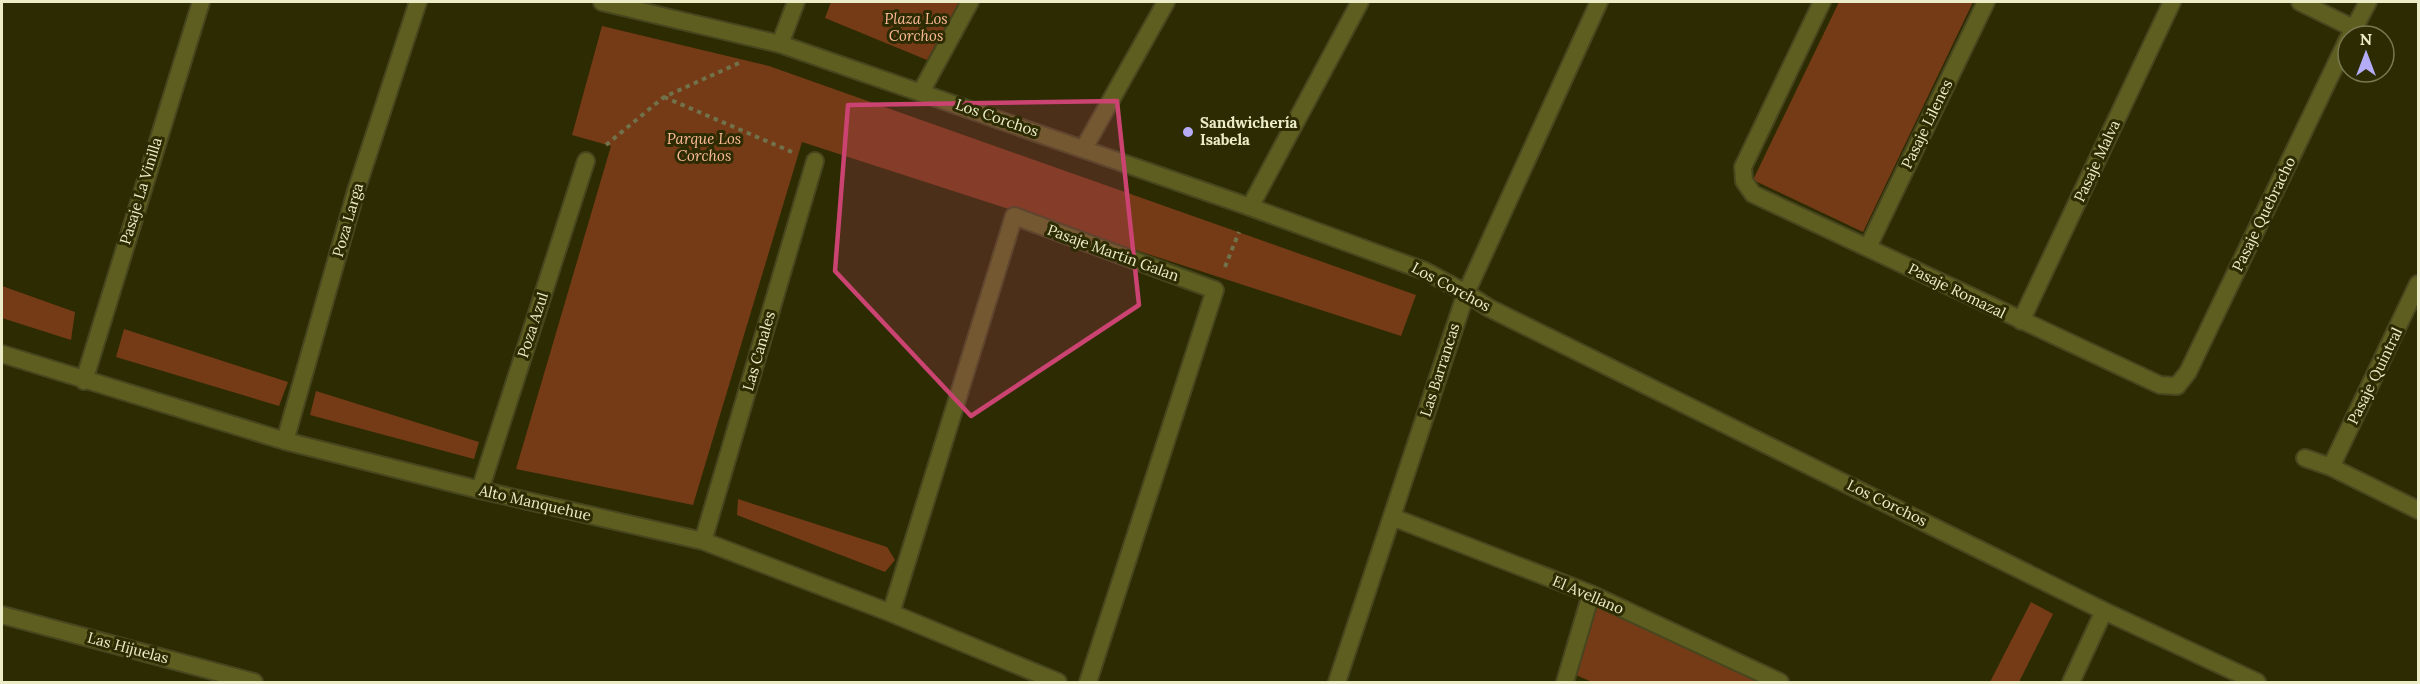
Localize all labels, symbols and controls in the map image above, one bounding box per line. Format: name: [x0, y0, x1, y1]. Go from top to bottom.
park label: Plaza Los Corchos: [884, 9, 948, 45]
north arrow: [2336, 24, 2396, 84]
text: N: [2360, 29, 2372, 49]
street label: Pasaje Lilenes: [1897, 76, 1956, 171]
street label: Los Corchos: [953, 94, 1041, 141]
place label: Sandwichería Isabela: [1200, 113, 1298, 149]
street label: Pasaje Malva: [2069, 117, 2124, 205]
marker: Sandwichería Isabela: [1181, 125, 1195, 139]
park label: Parque Los Corchos: [667, 129, 741, 165]
street label: Pasaje La Vinilla: [115, 135, 166, 247]
street label: Pasaje Quebracho: [2228, 153, 2300, 274]
street label: Poza Larga: [328, 180, 367, 259]
street label: Pasaje Martin Galan: [1045, 220, 1182, 285]
street label: Los Corchos: [1409, 258, 1494, 315]
street label: Pasaje Romazal: [1905, 259, 2009, 322]
street label: Poza Azul: [513, 290, 552, 360]
street label: Las Canales: [738, 309, 779, 393]
street label: Las Barrancas: [1415, 321, 1464, 419]
street label: Pasaje Quintral: [2343, 324, 2406, 427]
street label: Los Corchos: [1844, 475, 1930, 530]
street label: Alto Manquehue: [476, 480, 593, 525]
street label: El Avellano: [1550, 571, 1627, 618]
street label: Las Hijuelas: [85, 628, 171, 667]

